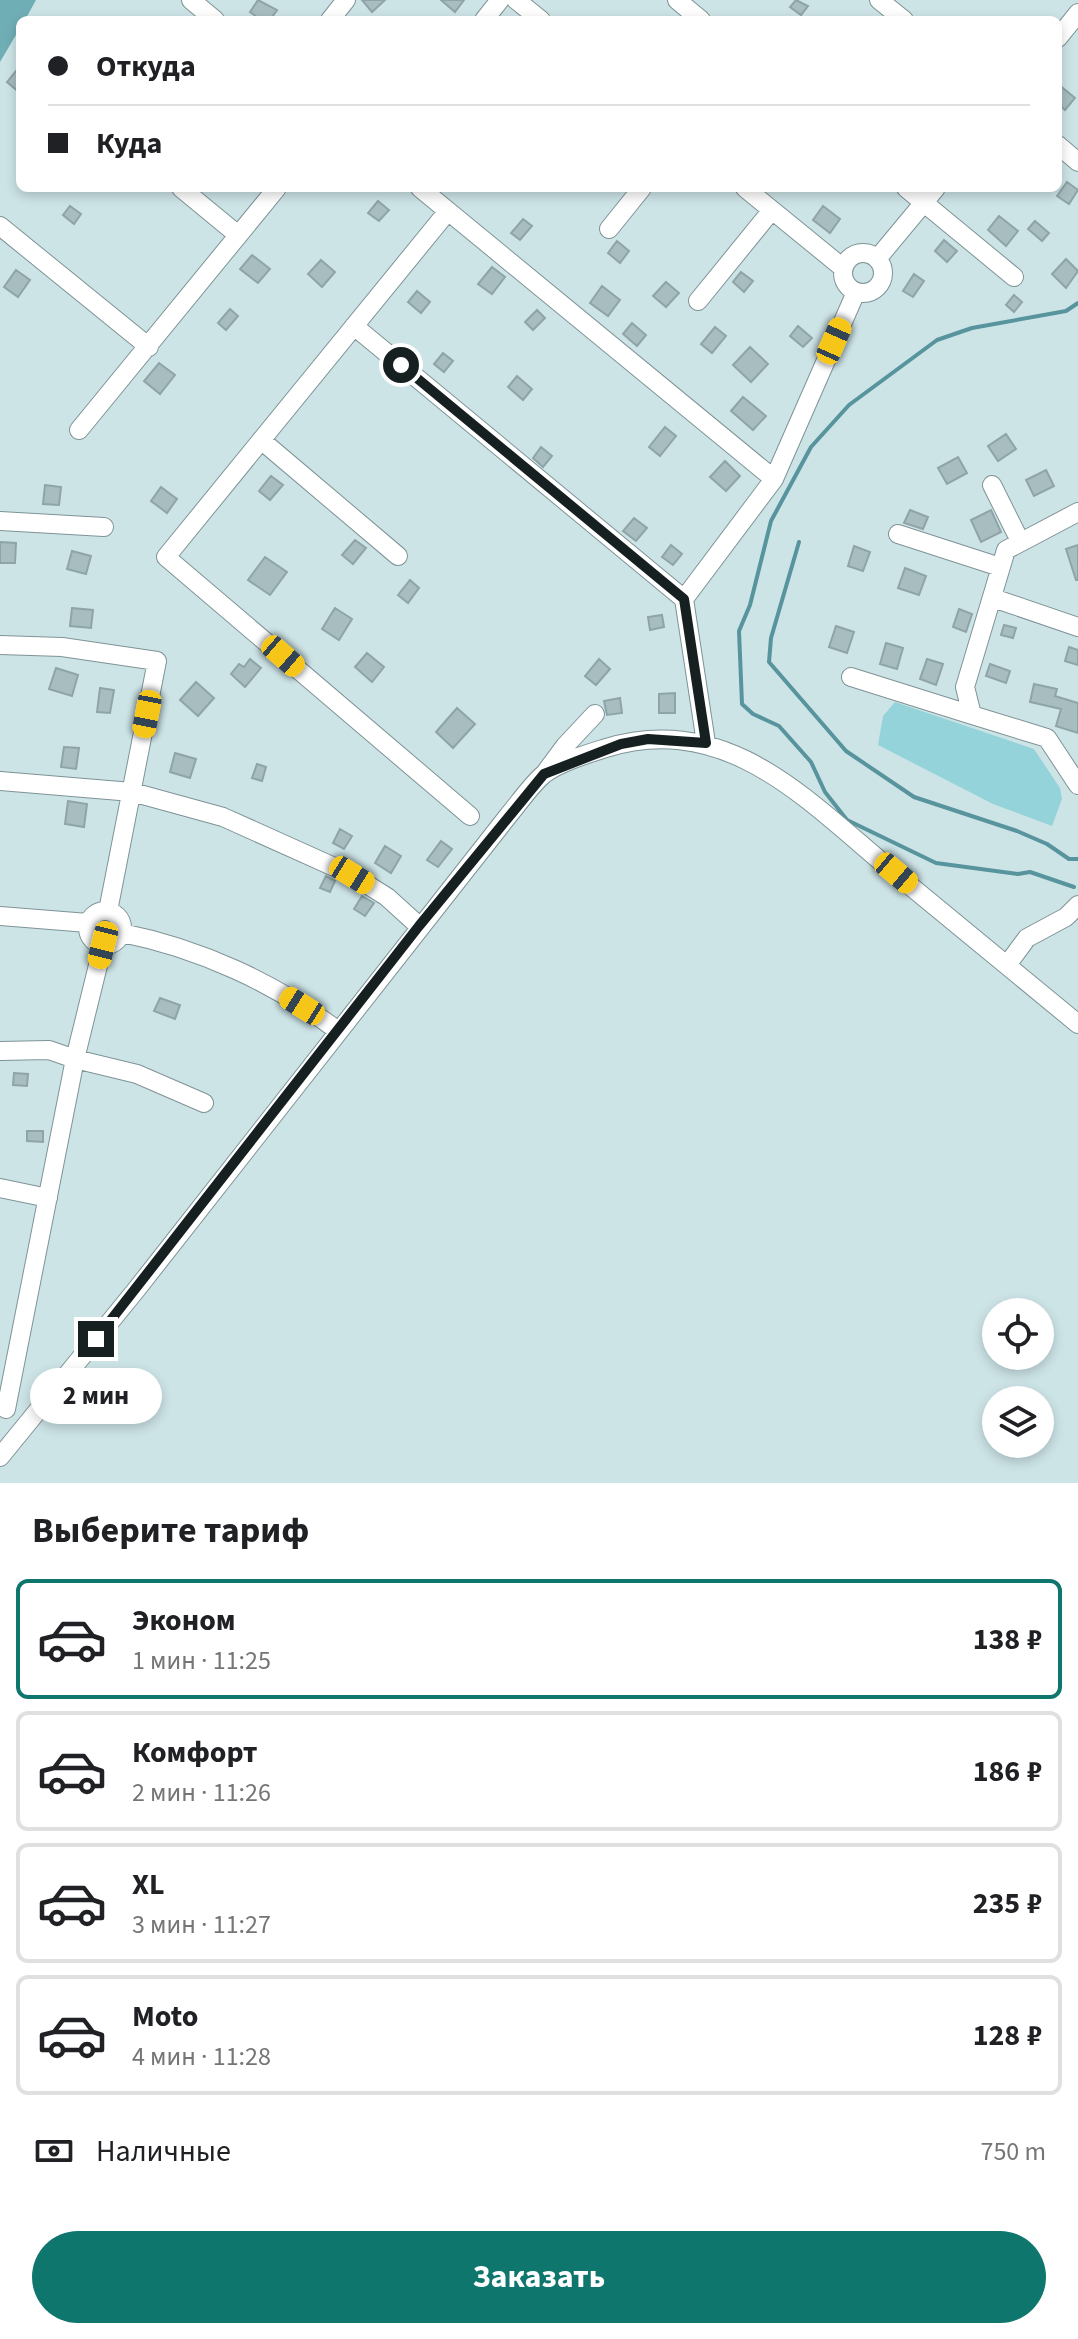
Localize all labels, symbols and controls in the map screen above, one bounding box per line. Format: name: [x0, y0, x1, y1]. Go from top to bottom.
text: Откуда: [96, 45, 196, 88]
text: Куда: [96, 122, 162, 165]
car: [813, 314, 855, 368]
route start: [383, 347, 419, 383]
car: [257, 631, 309, 681]
car: [131, 688, 163, 740]
car: [870, 848, 922, 898]
car: [325, 852, 379, 898]
car: [86, 919, 120, 971]
car: [275, 983, 329, 1029]
map controls: [982, 1298, 1054, 1458]
button: locate: [982, 1298, 1054, 1370]
route end: [78, 1321, 114, 1357]
callout: 2 мин: [30, 1367, 162, 1423]
text: 2 мин: [63, 1377, 129, 1414]
button: layers: [982, 1386, 1054, 1458]
text: Выберите тариф: [32, 1505, 309, 1556]
text: Эконом: [132, 1599, 236, 1642]
icon: car: [36, 1603, 108, 1675]
text: 138 ₽: [973, 1618, 1042, 1661]
text: 1 мин · 11:25: [132, 1642, 271, 1679]
text: Комфорт: [132, 1731, 258, 1774]
icon: car: [36, 1735, 108, 1807]
text: 186 ₽: [973, 1750, 1042, 1793]
text: 2 мин · 11:26: [132, 1774, 271, 1811]
text: XL: [132, 1863, 165, 1906]
icon: car: [36, 1867, 108, 1939]
text: 235 ₽: [973, 1882, 1042, 1925]
text: 3 мин · 11:27: [132, 1906, 271, 1943]
text: Moto: [132, 1995, 198, 2038]
icon: car: [36, 1999, 108, 2071]
text: 128 ₽: [973, 2014, 1042, 2057]
text: 4 мин · 11:28: [132, 2038, 271, 2075]
icon: cash: [32, 2129, 76, 2173]
text: Наличные: [96, 2130, 231, 2173]
text: 750 m: [980, 2133, 1046, 2170]
button: Заказать: [32, 2231, 1046, 2323]

